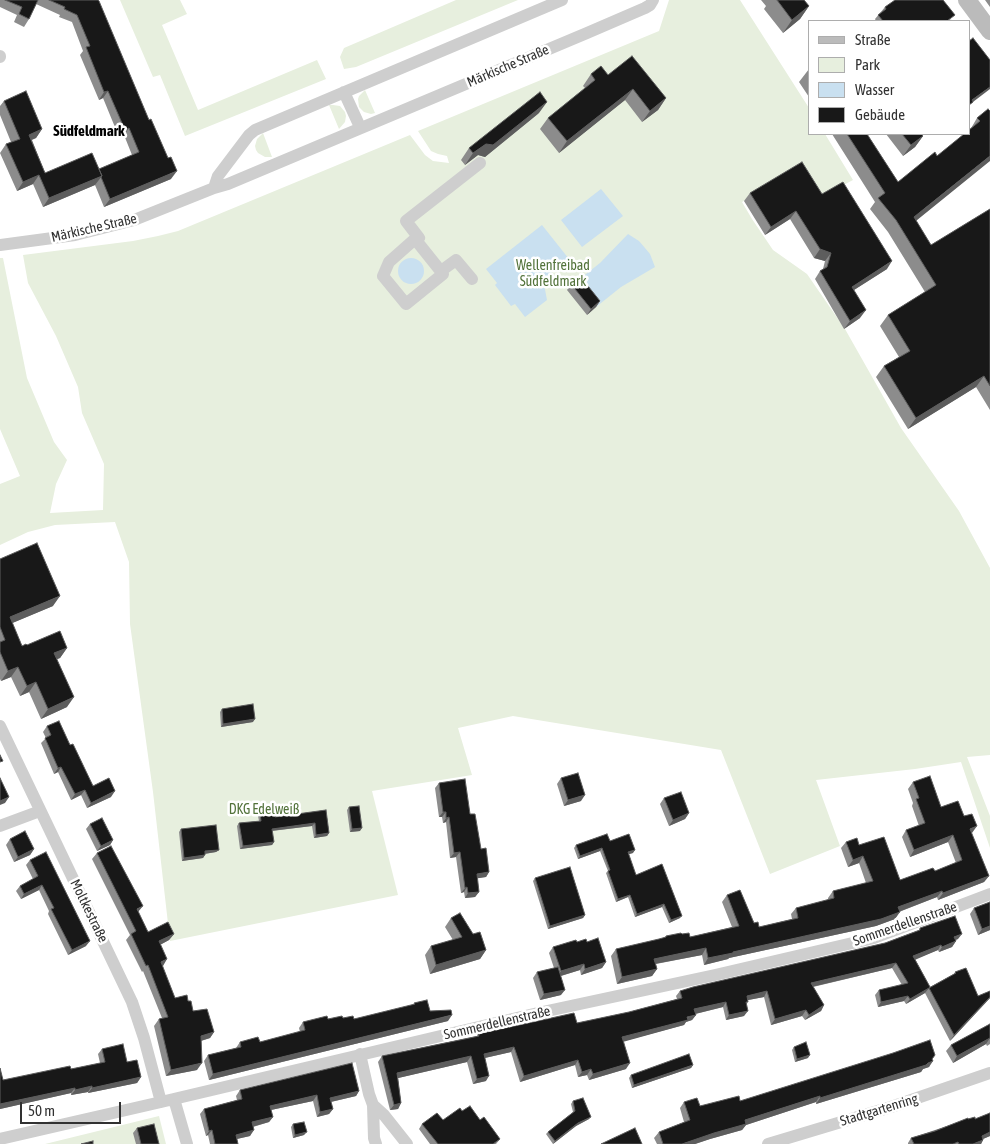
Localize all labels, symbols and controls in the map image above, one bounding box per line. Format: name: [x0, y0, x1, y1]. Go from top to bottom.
legend: [808, 20, 970, 135]
text: Straße: [855, 31, 891, 48]
street label: Märkische Straße: [465, 41, 551, 91]
text: Park: [855, 56, 880, 73]
text: Wasser: [855, 81, 894, 98]
text: Gebäude: [855, 106, 905, 123]
district label: Südfeldmark: [53, 122, 125, 140]
street label: Märkische Straße: [50, 210, 138, 246]
park label: Wellenfreibad Südfeldmark: [516, 258, 590, 290]
park label: DKG Edelweiß: [229, 802, 299, 818]
street label: Moltkestraße: [66, 877, 112, 945]
street label: Sommerdellenstraße: [851, 898, 959, 950]
street label: Sommerdellenstraße: [442, 1003, 552, 1043]
street label: Stadtgartenring: [838, 1090, 920, 1130]
scale bar: [22, 1092, 124, 1124]
text: 50 m: [28, 1102, 55, 1119]

